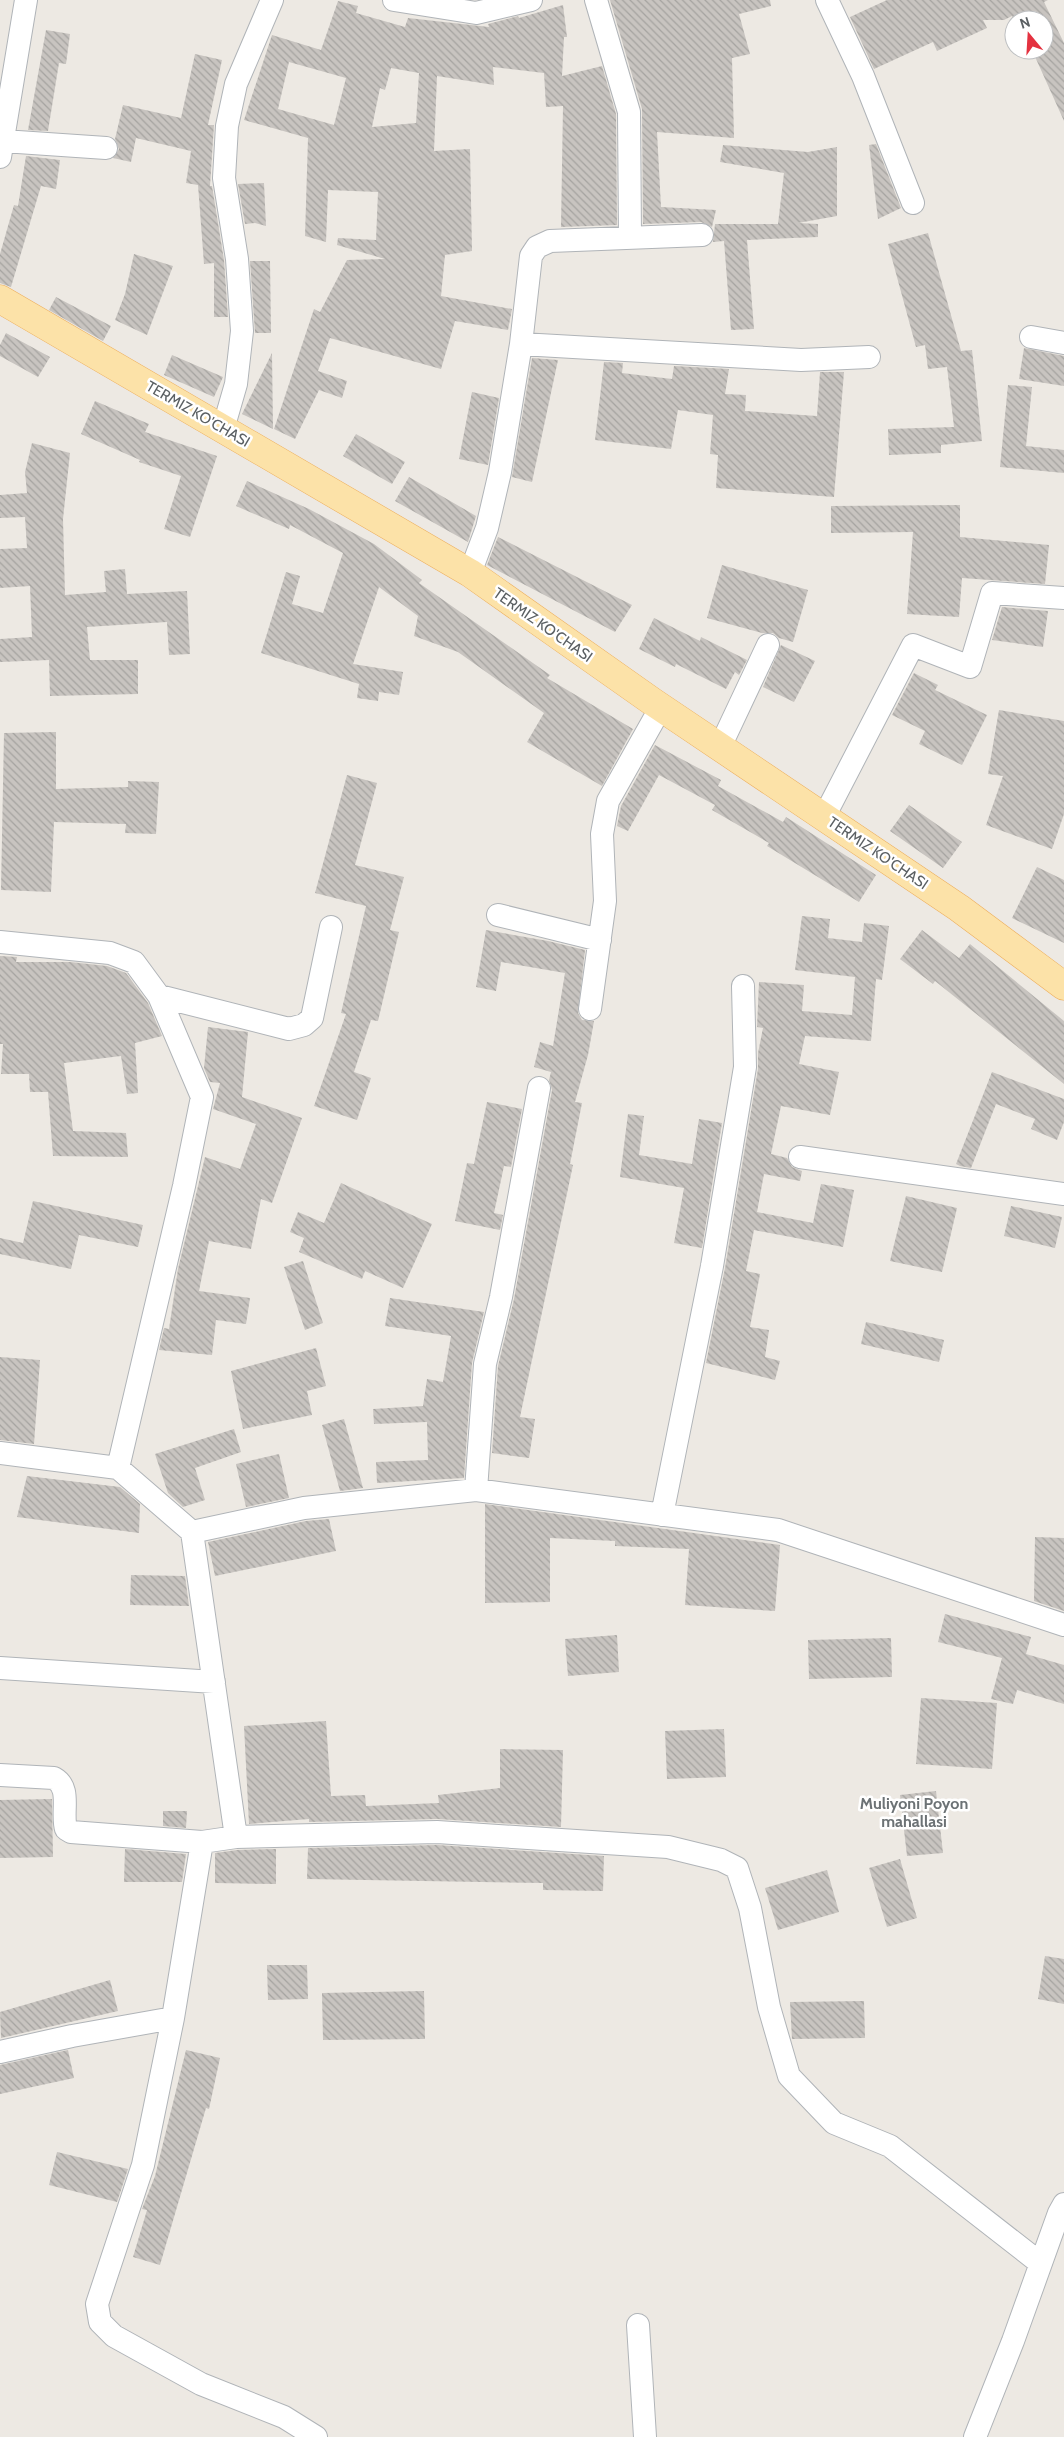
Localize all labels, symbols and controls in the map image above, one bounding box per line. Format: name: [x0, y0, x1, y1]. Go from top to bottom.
north arrow: [1004, 10, 1054, 60]
text: N: [1017, 13, 1032, 33]
street label: TERMIZ KO'CHASI: [143, 377, 253, 451]
street label: TERMIZ KO'CHASI: [490, 584, 596, 666]
street label: TERMIZ KO'CHASI: [825, 813, 931, 893]
district label: Muliyoni Poyon mahallasi: [860, 1794, 968, 1831]

